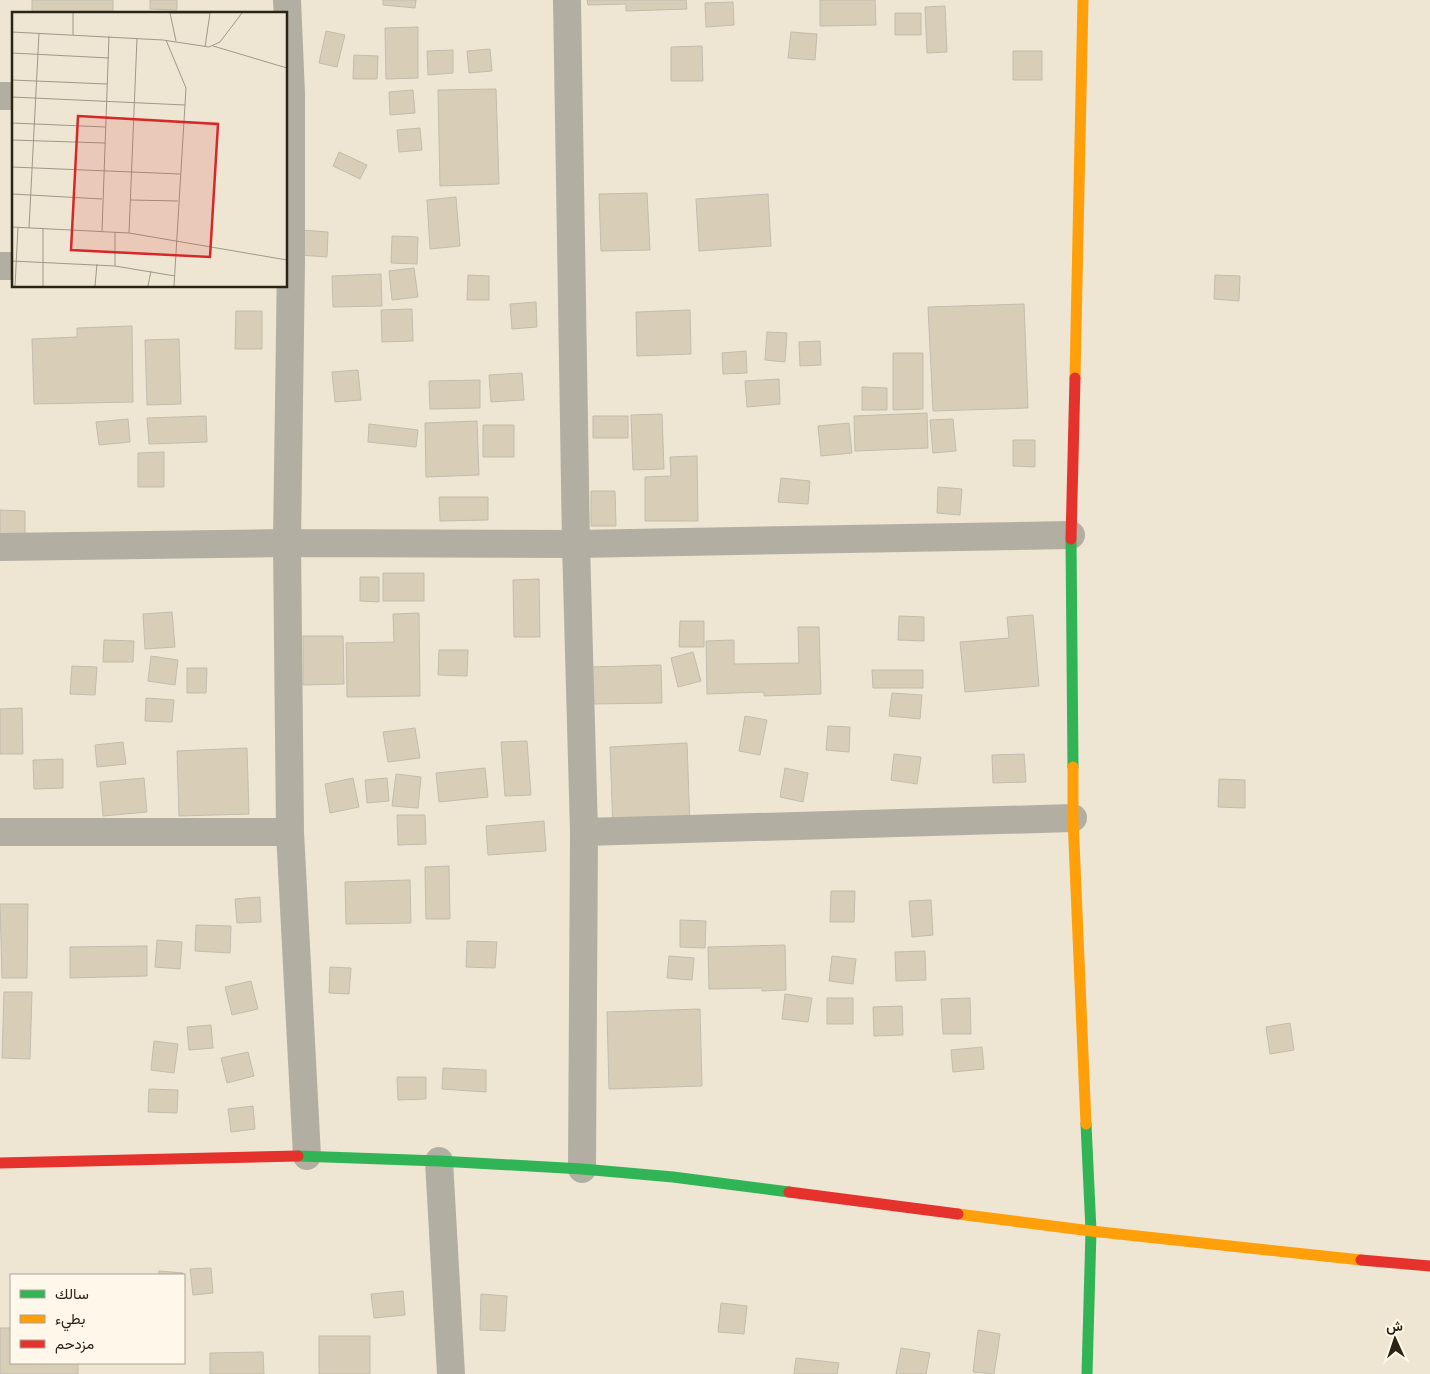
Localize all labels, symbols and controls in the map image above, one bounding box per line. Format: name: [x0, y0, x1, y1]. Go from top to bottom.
inset map: [12, 12, 288, 288]
legend: [10, 1274, 185, 1364]
text: سالك: [55, 1285, 89, 1303]
text: بطيء: [55, 1310, 85, 1332]
north arrow: [1370, 1314, 1420, 1364]
text: ش: [1385, 1318, 1403, 1335]
text: مزدحم: [55, 1335, 94, 1354]

